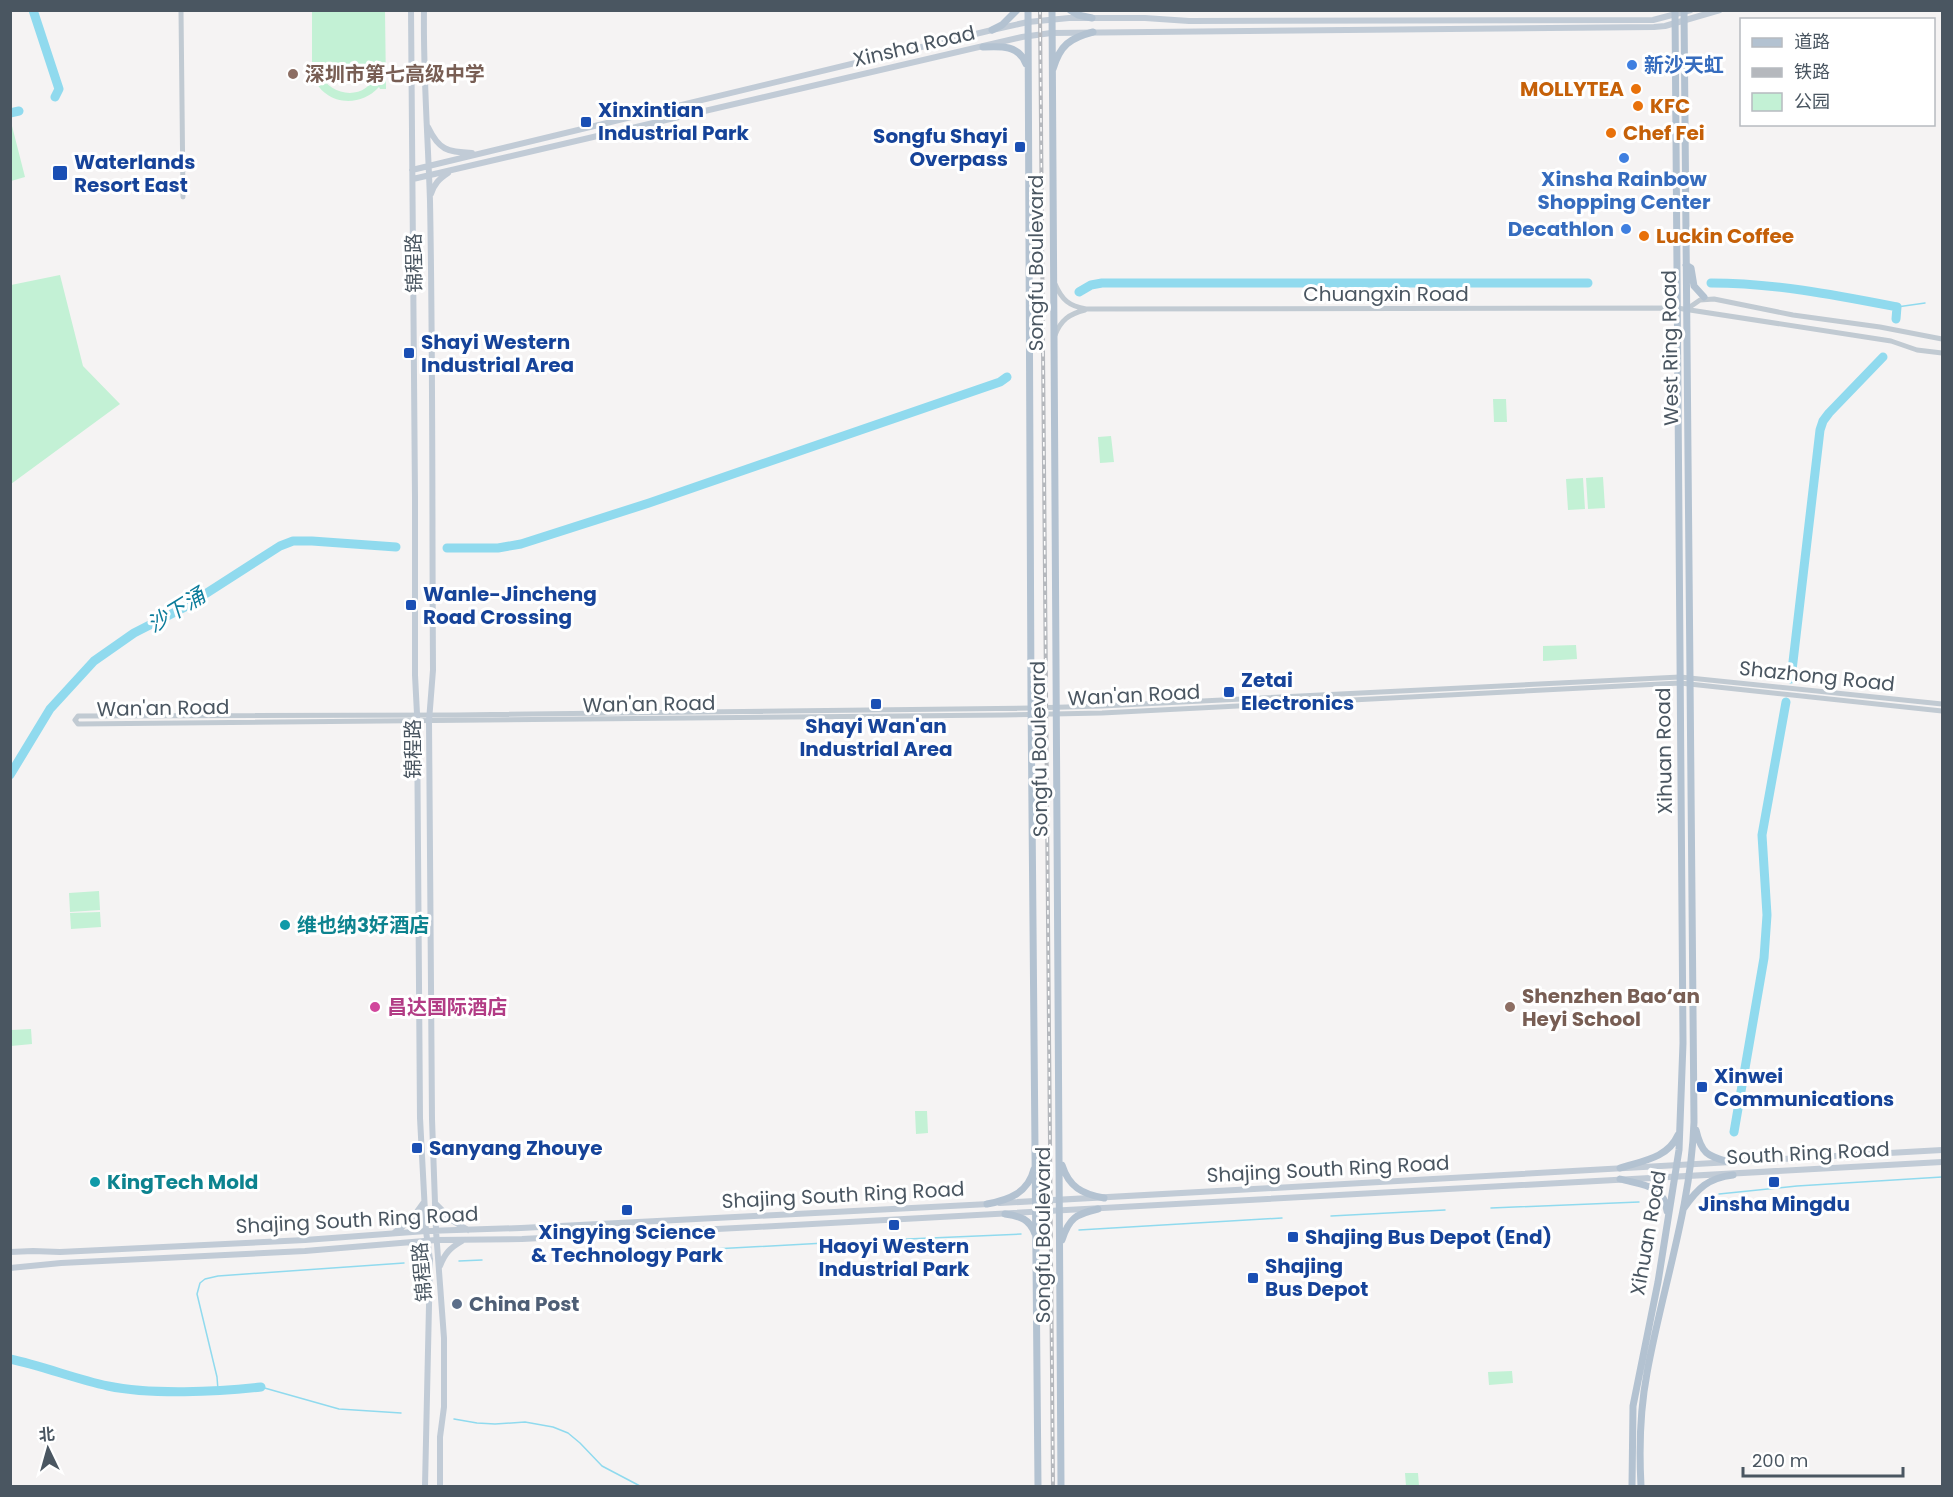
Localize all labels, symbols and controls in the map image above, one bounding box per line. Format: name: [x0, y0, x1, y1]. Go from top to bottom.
street label: Xinsha Road: [850, 18, 978, 74]
legend: [1740, 18, 1935, 126]
text: 道路: [1794, 29, 1830, 54]
place label: 新沙天虹: [1644, 51, 1724, 79]
marker: 新沙天虹: [1625, 58, 1639, 72]
text: 铁路: [1794, 59, 1830, 84]
place label: 深圳市第七高级中学: [305, 60, 485, 88]
marker: 深圳市第七高级中学: [286, 67, 300, 81]
place label: MOLLYTEA: [1520, 75, 1624, 103]
marker: MOLLYTEA: [1629, 82, 1643, 96]
text: 公园: [1794, 89, 1830, 114]
place label: KFC: [1650, 92, 1690, 120]
place label: Xinxintian Industrial Park: [598, 96, 750, 147]
marker: KFC: [1631, 99, 1645, 113]
marker: Xinxintian Industrial Park: [579, 115, 593, 129]
place label: Chef Fei: [1623, 119, 1705, 147]
place label: Songfu Shayi Overpass: [873, 122, 1008, 173]
marker: Chef Fei: [1604, 126, 1618, 140]
marker: Songfu Shayi Overpass: [1013, 140, 1027, 154]
place label: Waterlands Resort East: [74, 148, 195, 199]
marker: Xinsha Rainbow Shopping Center: [1617, 151, 1631, 165]
marker: Waterlands Resort East: [51, 164, 69, 182]
place label: Xinsha Rainbow Shopping Center: [1538, 165, 1711, 216]
street label: Songfu Boulevard: [1022, 175, 1050, 351]
place label: Decathlon: [1508, 215, 1614, 243]
marker: Decathlon: [1619, 222, 1633, 236]
place label: Luckin Coffee: [1656, 222, 1794, 250]
marker: Luckin Coffee: [1637, 229, 1651, 243]
street label: 锦程路: [399, 233, 429, 293]
street label: West Ring Road: [1655, 270, 1685, 426]
street label: Chuangxin Road: [1303, 280, 1469, 308]
place label: Shayi Western Industrial Area: [421, 328, 574, 379]
marker: Shayi Western Industrial Area: [402, 346, 416, 360]
water label: 沙下涌: [142, 580, 212, 639]
place label: Wanle-Jincheng Road Crossing: [423, 580, 597, 631]
marker: Wanle-Jincheng Road Crossing: [404, 598, 418, 612]
street label: Shazhong Road: [1738, 654, 1896, 698]
street label: Songfu Boulevard: [1023, 661, 1055, 837]
place label: Zetai Electronics: [1241, 666, 1354, 717]
street label: Wan'an Road: [1067, 678, 1201, 712]
marker: Zetai Electronics: [1222, 685, 1236, 699]
street label: Xihuan Road: [1649, 687, 1679, 815]
street label: Wan'an Road: [582, 689, 716, 719]
street label: Wan'an Road: [96, 693, 230, 723]
marker: Shayi Wan'an Industrial Area: [869, 697, 883, 711]
place label: Shayi Wan'an Industrial Area: [799, 712, 953, 763]
street label: 锦程路: [399, 719, 427, 779]
place label: 维也纳3好酒店: [297, 911, 429, 939]
marker: 维也纳3好酒店: [278, 918, 292, 932]
place label: Shenzhen Bao‘an Heyi School: [1522, 982, 1700, 1033]
place label: 昌达国际酒店: [387, 993, 507, 1021]
marker: 昌达国际酒店: [368, 1000, 382, 1014]
marker: Shenzhen Bao‘an Heyi School: [1503, 1000, 1517, 1014]
place label: Xinwei Communications: [1714, 1062, 1894, 1113]
marker: Xinwei Communications: [1695, 1080, 1709, 1094]
place label: Sanyang Zhouye: [429, 1134, 602, 1162]
street label: South Ring Road: [1726, 1135, 1890, 1171]
marker: Sanyang Zhouye: [410, 1141, 424, 1155]
street label: Songfu Boulevard: [1029, 1147, 1057, 1323]
street label: Shajing South Ring Road: [1206, 1149, 1450, 1189]
place label: KingTech Mold: [107, 1168, 258, 1196]
street label: Xihuan Road: [1623, 1168, 1673, 1298]
marker: KingTech Mold: [88, 1175, 102, 1189]
street label: Shajing South Ring Road: [721, 1175, 965, 1215]
marker: Jinsha Mingdu: [1767, 1175, 1781, 1189]
place label: Jinsha Mingdu: [1698, 1190, 1850, 1218]
street label: Shajing South Ring Road: [235, 1200, 479, 1240]
marker: Xingying Science & Technology Park: [620, 1203, 634, 1217]
place label: Xingying Science & Technology Park: [531, 1218, 724, 1269]
marker: Haoyi Western Industrial Park: [887, 1218, 901, 1232]
place label: Shajing Bus Depot (End): [1305, 1223, 1552, 1251]
marker: Shajing Bus Depot (End): [1286, 1230, 1300, 1244]
place label: Haoyi Western Industrial Park: [819, 1232, 970, 1283]
street label: 锦程路: [405, 1241, 439, 1303]
place label: Shajing Bus Depot: [1265, 1252, 1368, 1303]
marker: Shajing Bus Depot: [1246, 1271, 1260, 1285]
place label: China Post: [469, 1290, 579, 1318]
marker: China Post: [450, 1297, 464, 1311]
north arrow: [18, 1419, 78, 1479]
text: 北: [38, 1422, 56, 1447]
scale bar: [1743, 1440, 1904, 1478]
text: 200 m: [1752, 1448, 1808, 1473]

